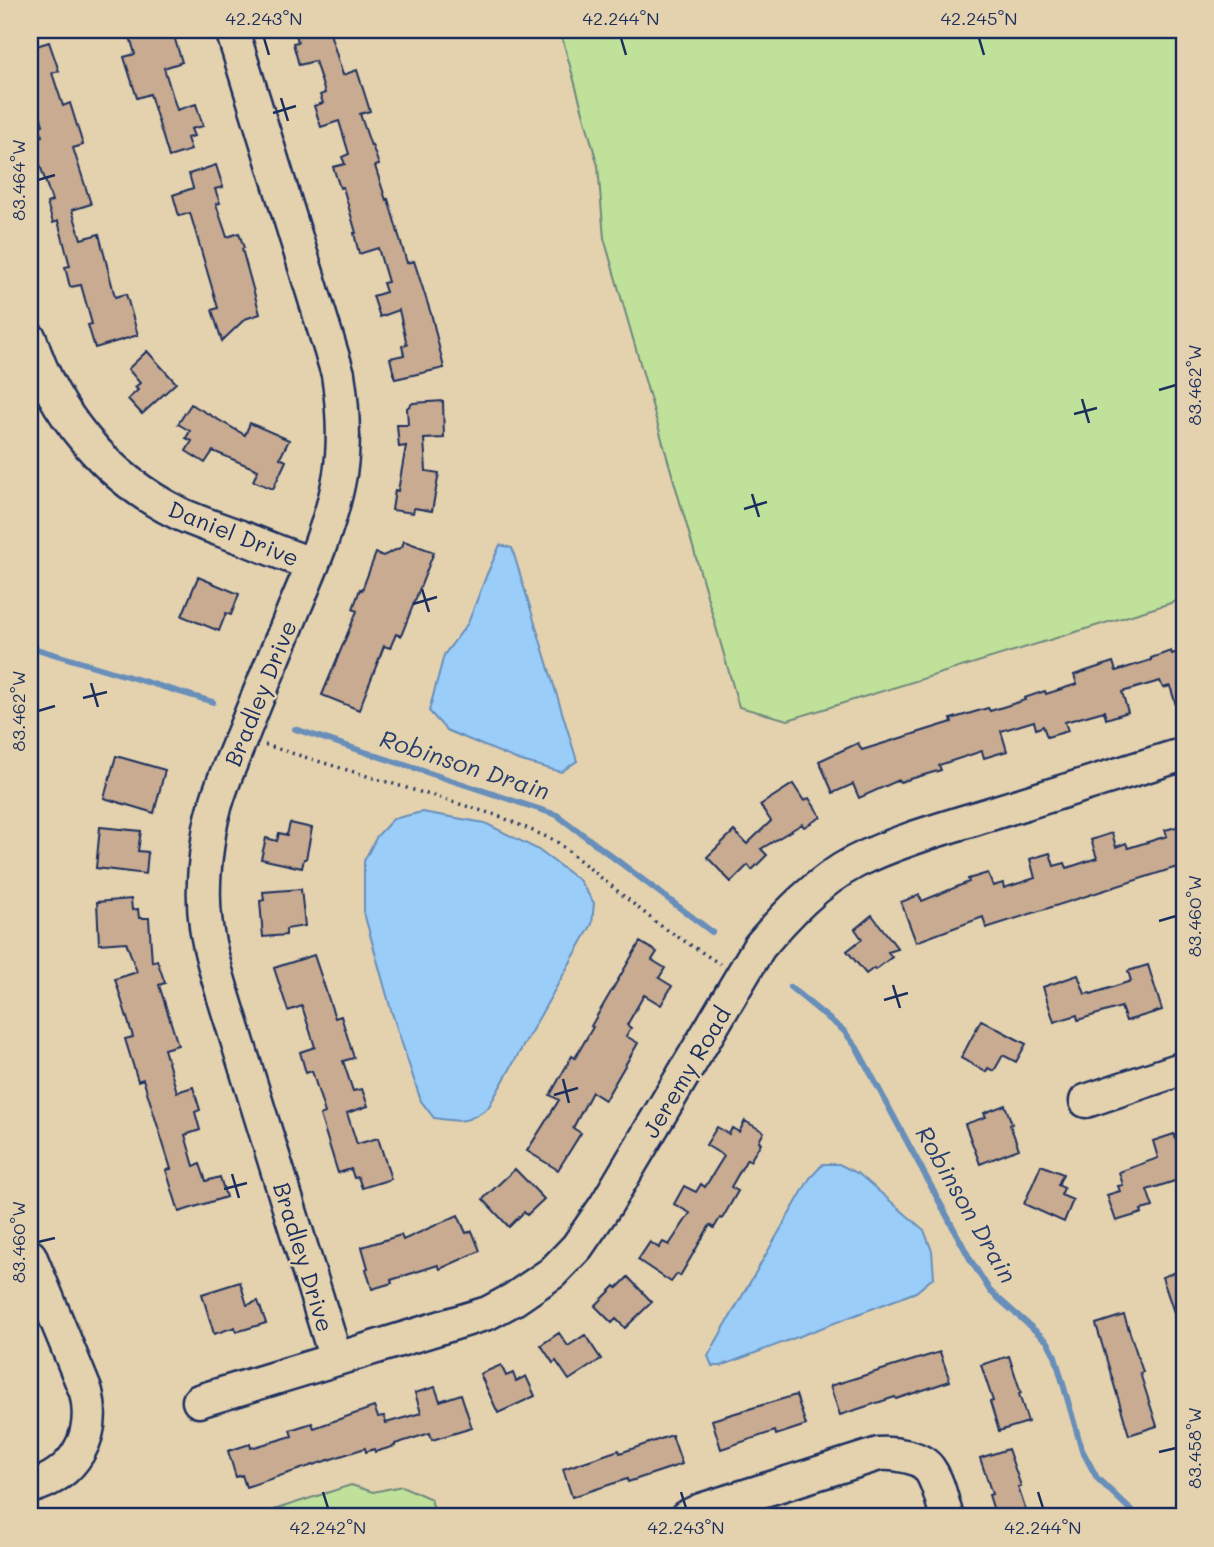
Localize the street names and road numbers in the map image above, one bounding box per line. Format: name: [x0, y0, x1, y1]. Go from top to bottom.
street label: Daniel Drive: [164, 493, 304, 573]
street label: Bradley Drive: [217, 616, 303, 770]
street label: Jeremy Road: [635, 1001, 737, 1143]
street label: Bradley Drive: [267, 1179, 341, 1335]

